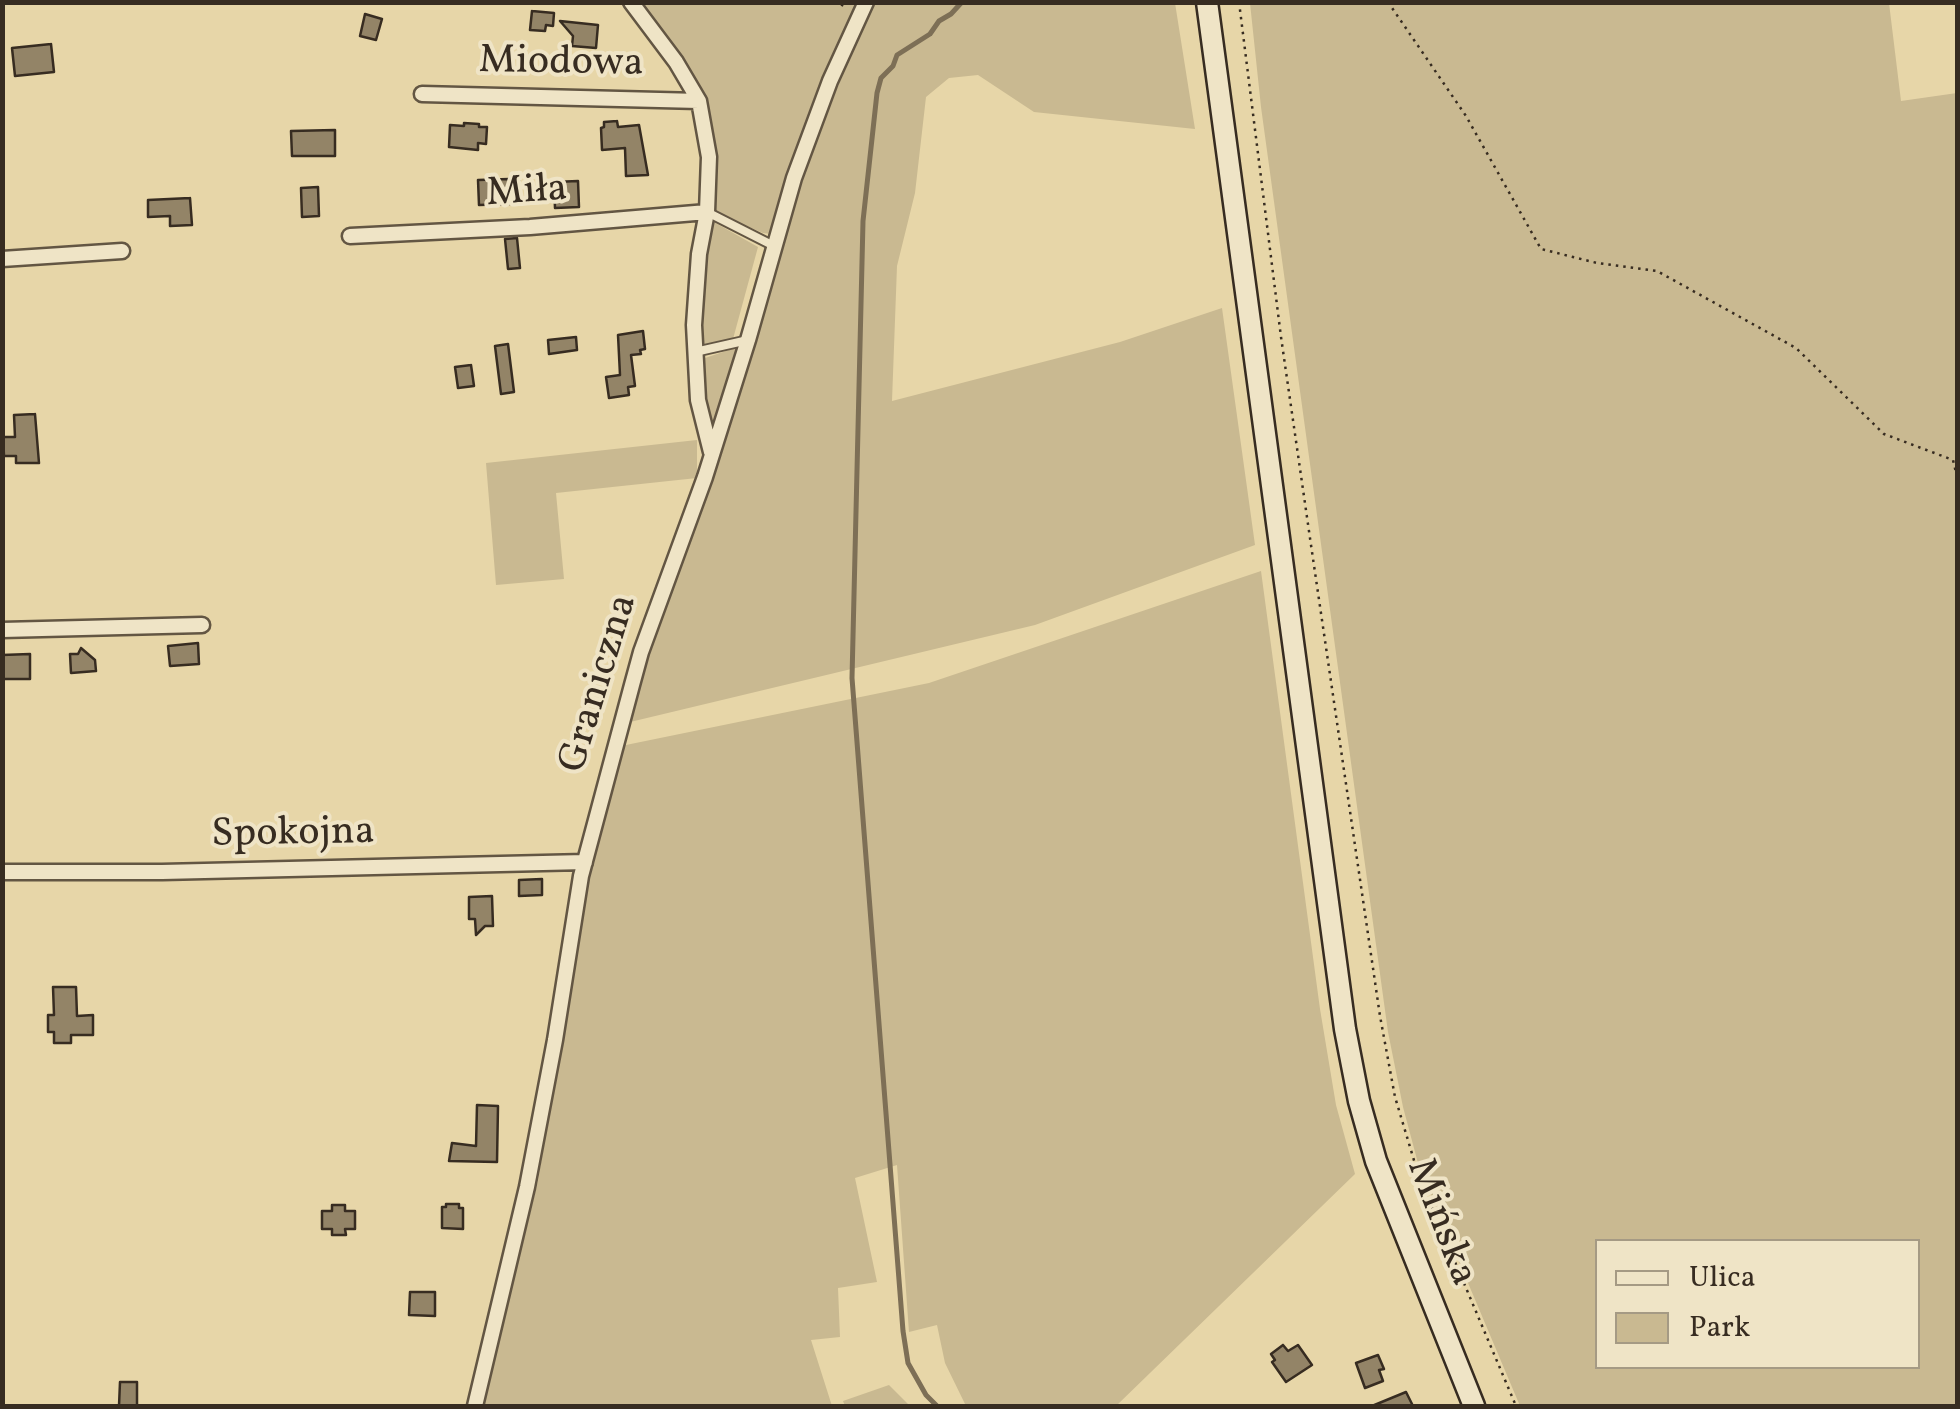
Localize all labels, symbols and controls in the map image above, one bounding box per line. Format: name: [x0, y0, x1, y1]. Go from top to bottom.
street label: Miodowa: [478, 40, 644, 90]
street label: Miła: [485, 167, 569, 221]
street label: Graniczna: [551, 589, 651, 779]
street label: Spokojna: [211, 811, 375, 861]
street label: Mińska: [1393, 1153, 1485, 1293]
legend: [1595, 1239, 1920, 1369]
text: Ulica: [1689, 1257, 1756, 1299]
text: Park: [1689, 1307, 1750, 1349]

